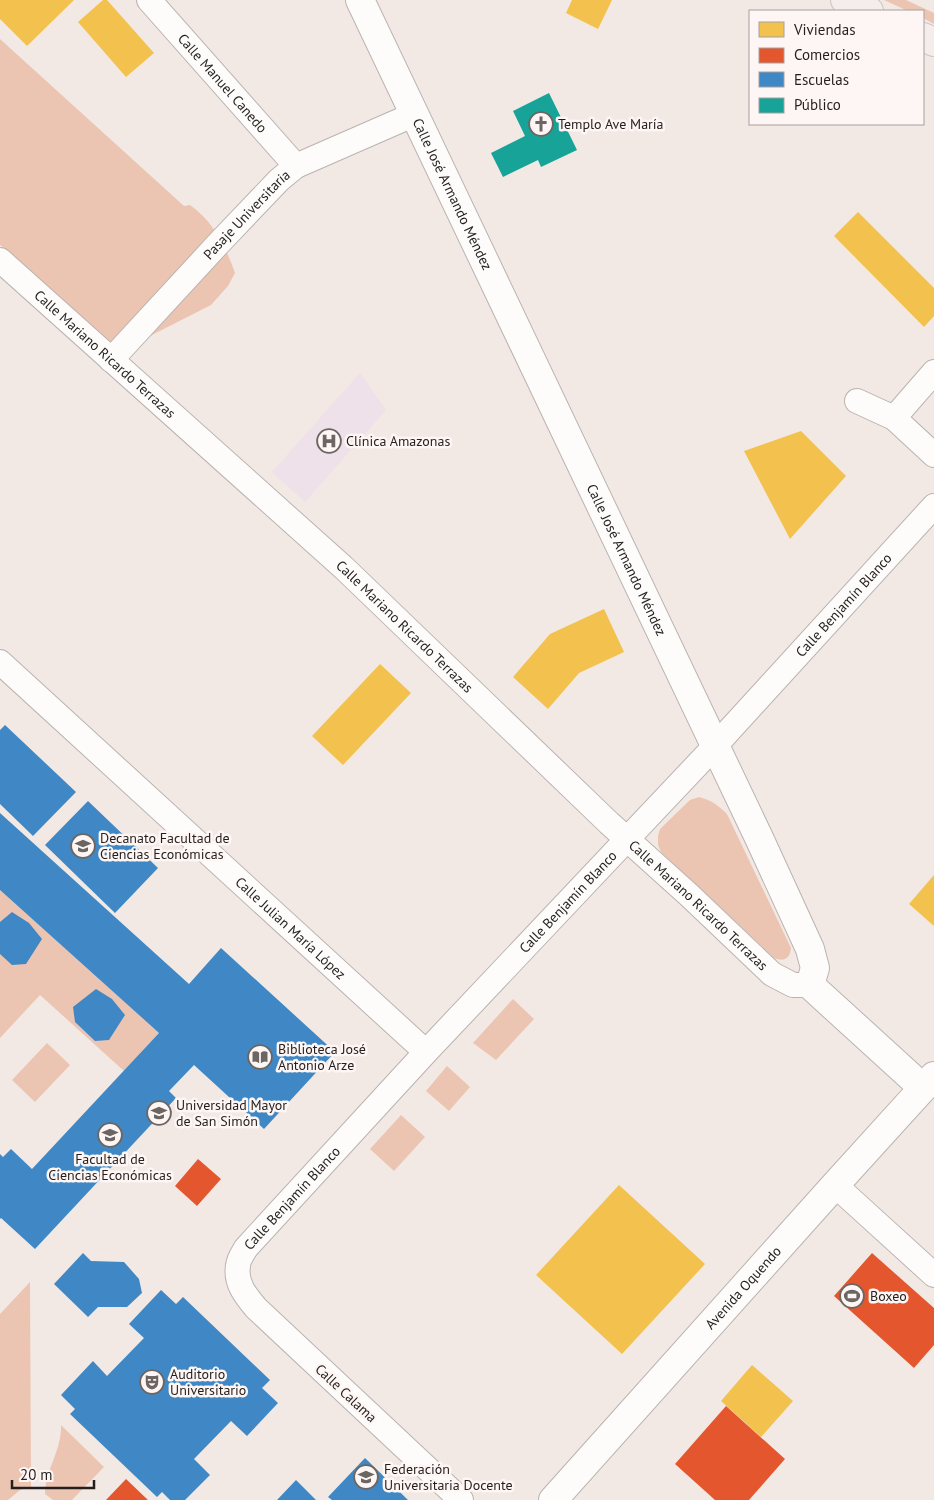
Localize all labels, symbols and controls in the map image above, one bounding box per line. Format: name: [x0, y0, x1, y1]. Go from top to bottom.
legend: [749, 10, 924, 125]
text: Viviendas: [793, 20, 855, 39]
street label: Calle Manuel Canedo: [174, 30, 271, 136]
text: Comercios: [794, 45, 860, 64]
text: Escuelas: [794, 70, 849, 89]
text: Público: [794, 95, 841, 114]
church icon: Templo Ave María: [528, 111, 554, 137]
street label: Calle José Armando Méndez: [409, 115, 496, 273]
place label: Templo Ave María: [558, 115, 664, 133]
street label: Pasaje Universitaria: [199, 166, 294, 263]
street label: Calle Mariano Ricardo Terrazas: [31, 286, 179, 422]
hospital icon: Clínica Amazonas: [316, 428, 342, 454]
place label: Clínica Amazonas: [346, 432, 450, 450]
street label: Calle José Armando Méndez: [583, 481, 670, 639]
street label: Calle Benjamín Blanco: [792, 549, 896, 661]
street label: Calle Mariano Ricardo Terrazas: [332, 556, 477, 697]
place label: Decanato Facultad de Ciencias Económicas: [100, 829, 230, 863]
school or university icon: Decanato Facultad de Ciencias Económicas: [70, 833, 96, 859]
street label: Calle Mariano Ricardo Terrazas: [625, 836, 772, 974]
street label: Calle Benjamín Blanco: [515, 847, 621, 957]
street label: Calle Julian María López: [232, 873, 350, 983]
place label: Biblioteca José Antonio Arze: [278, 1040, 366, 1074]
library icon: Biblioteca José Antonio Arze: [247, 1044, 273, 1070]
place label: Universidad Mayor de San Simón: [176, 1096, 287, 1130]
school or university icon: Universidad Mayor de San Simón: [146, 1100, 172, 1126]
school or university icon: Facultad de Ciencias Económicas: [97, 1122, 123, 1148]
street label: Calle Benjamín Blanco: [240, 1142, 344, 1254]
place label: Facultad de Ciencias Económicas: [48, 1150, 172, 1184]
street label: Avenida Oquendo: [701, 1242, 785, 1333]
sports icon: Boxeo: [839, 1283, 865, 1309]
place label: Boxeo: [870, 1287, 907, 1305]
street label: Calle Calama: [311, 1360, 381, 1426]
place label: Auditorio Universitario: [170, 1365, 246, 1399]
theatre icon: Auditorio Universitario: [139, 1369, 165, 1395]
scale bar: [12, 1458, 95, 1490]
place label: Federación Universitaria Docente: [384, 1460, 513, 1494]
school or university icon: Federación Universitaria Docente: [353, 1464, 379, 1490]
text: 20 m: [20, 1465, 53, 1484]

